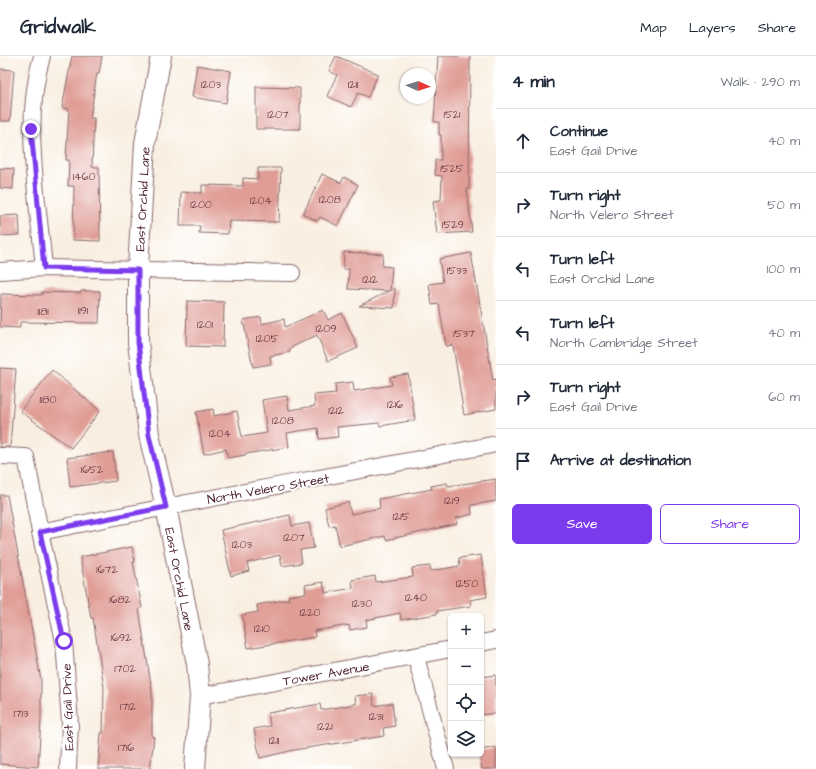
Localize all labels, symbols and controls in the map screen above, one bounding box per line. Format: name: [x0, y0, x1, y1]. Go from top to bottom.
text: Gridwalk: [20, 14, 96, 41]
text: Map: [640, 18, 667, 38]
text: Layers: [689, 18, 736, 38]
text: Share: [758, 18, 796, 38]
north arrow: [400, 68, 436, 104]
text: 4 min: [512, 70, 555, 94]
text: Walk · 290 m: [721, 73, 800, 91]
house number: 1203: [201, 77, 222, 92]
house number: 1211: [348, 77, 359, 92]
house number: 1207: [267, 107, 289, 122]
house number: 1521: [444, 107, 461, 122]
route end: [22, 120, 40, 138]
text: Continue: [550, 121, 608, 142]
icon: ahead: [512, 130, 534, 152]
text: 40 m: [768, 132, 800, 150]
text: East Gail Drive: [550, 142, 637, 160]
street label: East Orchid Lane: [131, 146, 155, 252]
house number: 1525: [440, 161, 464, 176]
house number: 1460: [73, 169, 95, 184]
text: Turn right: [550, 185, 621, 206]
house number: 1208: [319, 192, 341, 207]
house number: 1204: [250, 193, 273, 208]
icon: right: [512, 194, 534, 216]
text: 50 m: [767, 196, 800, 214]
house number: 1200: [190, 197, 212, 212]
text: North Velero Street: [550, 206, 674, 224]
house number: 1529: [442, 217, 464, 232]
text: Turn left: [550, 249, 614, 270]
icon: left: [512, 258, 534, 280]
text: 100 m: [767, 260, 800, 278]
house number: 1533: [447, 263, 468, 278]
text: East Orchid Lane: [550, 270, 655, 288]
house number: 1212: [362, 272, 378, 287]
house number: 1191: [78, 303, 89, 318]
house number: 1181: [37, 304, 49, 319]
text: Turn left: [550, 313, 614, 334]
house number: 1201: [197, 317, 214, 332]
house number: 1209: [316, 321, 336, 336]
icon: left: [512, 322, 534, 344]
text: 40 m: [768, 324, 800, 342]
house number: 1537: [453, 326, 475, 341]
house number: 1205: [256, 331, 278, 346]
text: North Cambridge Street: [550, 334, 698, 352]
text: Turn right: [550, 377, 621, 398]
icon: right: [512, 386, 534, 408]
text: 60 m: [768, 388, 800, 406]
house number: 1180: [40, 392, 57, 407]
house number: 1216: [387, 397, 403, 412]
text: East Gail Drive: [550, 398, 637, 416]
house number: 1212: [328, 403, 344, 418]
house number: 1208: [272, 413, 294, 428]
house number: 1204: [209, 426, 232, 441]
icon: arrive: [512, 450, 534, 472]
text: Arrive at destination: [550, 450, 691, 471]
house number: 1652: [81, 462, 104, 477]
street label: North Velero Street: [206, 469, 331, 509]
house number: 1219: [444, 493, 460, 508]
button: Save: [512, 504, 652, 544]
button: Share: [660, 504, 800, 544]
house number: 1215: [393, 509, 410, 524]
street label: East Orchid Lane: [160, 526, 198, 632]
house number: 1207: [283, 530, 305, 545]
house number: 1203: [232, 537, 253, 552]
house number: 1672: [96, 562, 118, 577]
house number: 1250: [456, 576, 478, 591]
house number: 1240: [405, 590, 427, 605]
house number: 1682: [109, 592, 132, 607]
house number: 1230: [352, 596, 372, 611]
house number: 1220: [300, 605, 321, 620]
map controls: [448, 613, 484, 757]
button: +: [448, 613, 484, 649]
house number: 1210: [254, 621, 270, 636]
house number: 1692: [111, 630, 132, 645]
route start: [55, 632, 73, 650]
button: −: [448, 649, 484, 685]
street label: Tower Avenue: [281, 658, 371, 690]
house number: 1702: [114, 661, 136, 676]
street label: East Gail Drive: [57, 663, 79, 751]
button: locate: [448, 685, 484, 721]
house number: 1712: [120, 699, 137, 714]
house number: 1713: [13, 706, 29, 721]
house number: 1231: [369, 709, 384, 724]
house number: 1221: [317, 719, 333, 734]
button: layers: [448, 721, 484, 757]
house number: 1211: [269, 733, 280, 748]
house number: 1716: [118, 740, 134, 755]

